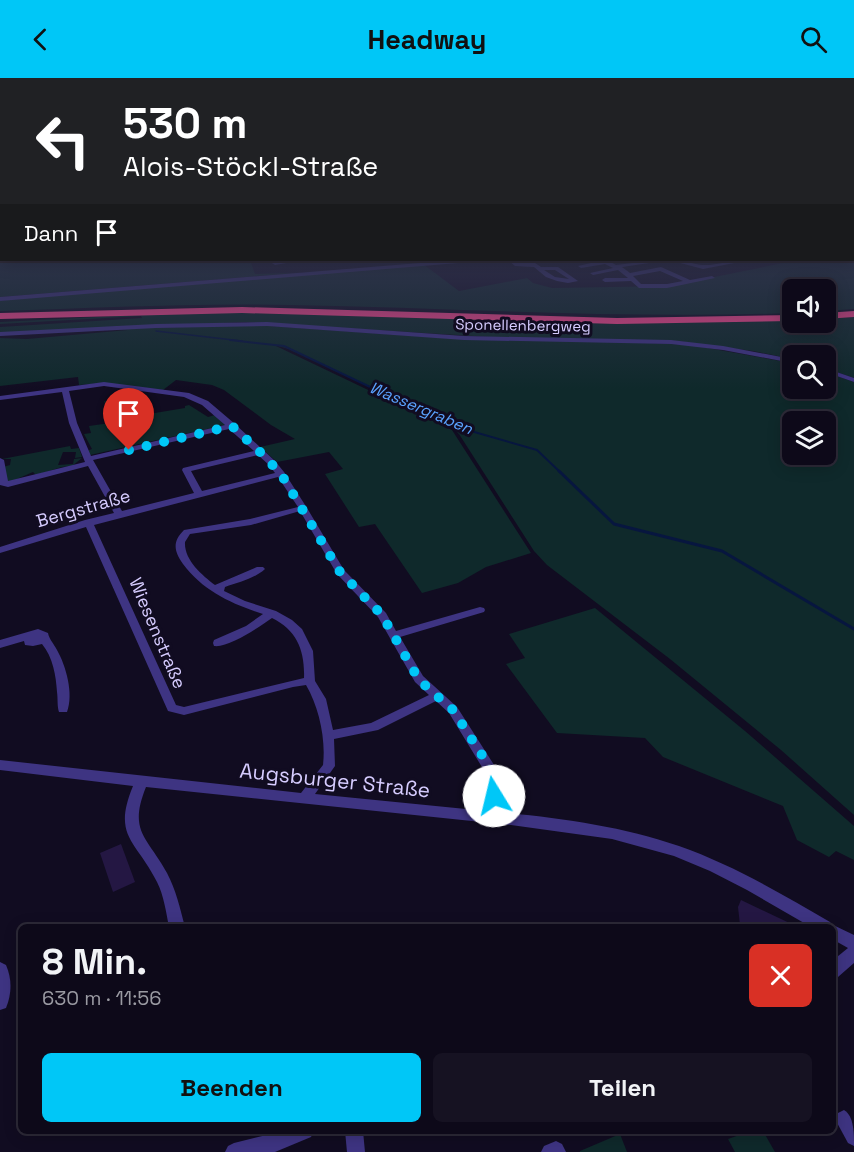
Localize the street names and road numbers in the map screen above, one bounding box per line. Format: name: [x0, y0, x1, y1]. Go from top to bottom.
street label: Sponellenbergweg: [455, 314, 591, 336]
street label: Bergstraße: [33, 484, 133, 532]
street label: Wiesenstraße: [124, 574, 192, 692]
street label: Augsburger Straße: [238, 757, 432, 803]

